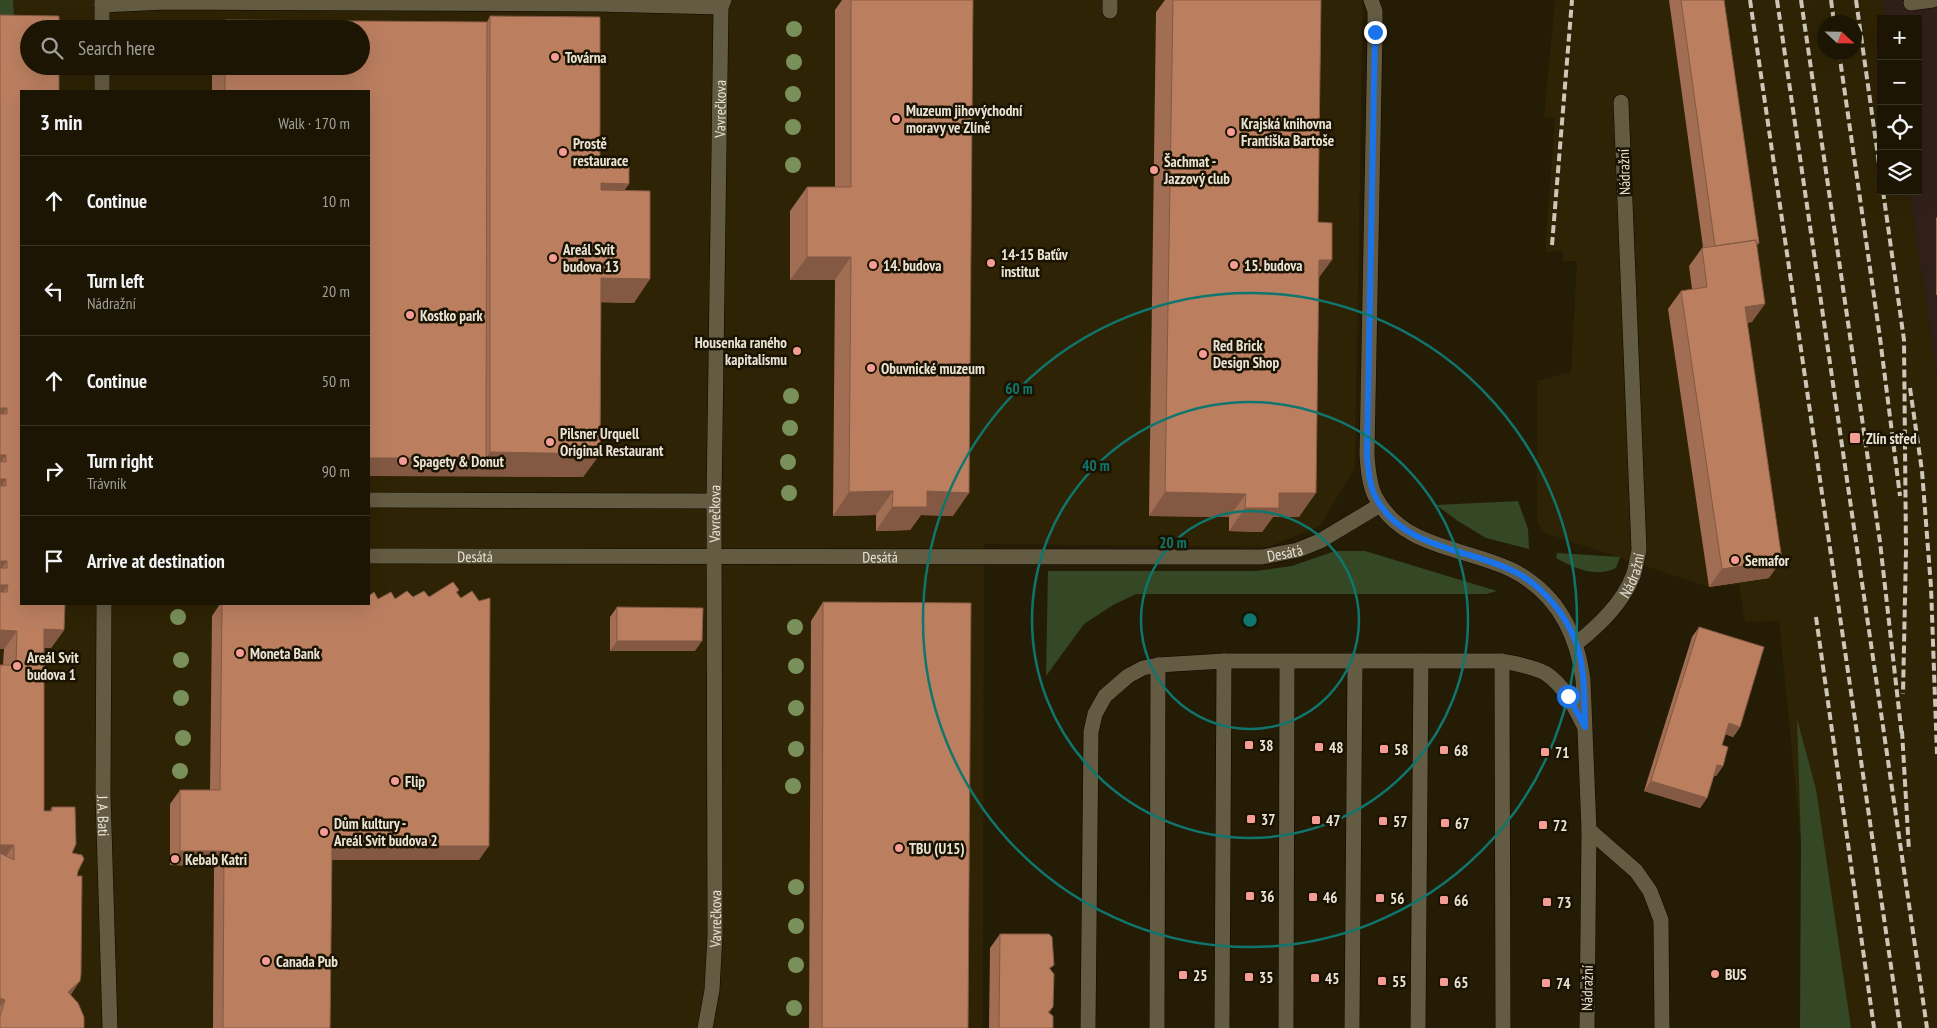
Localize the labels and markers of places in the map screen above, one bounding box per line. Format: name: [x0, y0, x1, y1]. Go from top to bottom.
place label: Továrna: [565, 48, 607, 67]
marker: Továrna: [549, 51, 561, 63]
place label: Muzeum jihovýchodní moravy ve Zlíně: [906, 101, 1023, 137]
marker: Muzeum jihovýchodní moravy ve Zlíně: [890, 113, 902, 125]
place label: Krajská knihovna Františka Bartoše: [1241, 114, 1334, 150]
marker: Krajská knihovna Františka Bartoše: [1225, 126, 1237, 138]
place label: Prostě restaurace: [573, 134, 628, 170]
marker: Prostě restaurace: [557, 146, 569, 158]
place label: Šachmat - Jazzový club: [1163, 152, 1230, 188]
marker: Šachmat - Jazzový club: [1148, 164, 1160, 176]
place label: Areál Svit budova 13: [562, 240, 619, 276]
place label: 14-15 Baťův institut: [1001, 245, 1069, 281]
marker: Areál Svit budova 13: [547, 252, 559, 264]
place label: 14. budova: [883, 256, 941, 275]
place label: 15. budova: [1244, 256, 1302, 275]
marker: 14-15 Baťův institut: [985, 257, 997, 269]
marker: 14. budova: [867, 259, 879, 271]
marker: 15. budova: [1228, 259, 1240, 271]
place label: Kostko park: [420, 306, 484, 325]
marker: Kostko park: [404, 309, 416, 321]
place label: Housenka raného kapitalismu: [695, 333, 787, 369]
place label: Red Brick Design Shop: [1213, 336, 1280, 372]
marker: Housenka raného kapitalismu: [791, 345, 803, 357]
marker: Red Brick Design Shop: [1197, 348, 1209, 360]
place label: Obuvnické muzeum: [881, 359, 985, 378]
marker: Obuvnické muzeum: [865, 362, 877, 374]
place label: Pilsner Urquell Original Restaurant: [560, 424, 664, 460]
place label: Zlín střed: [1866, 429, 1917, 448]
marker: Zlín střed: [1848, 431, 1862, 445]
marker: Pilsner Urquell Original Restaurant: [544, 436, 556, 448]
place label: Spagety & Donut: [413, 452, 504, 471]
marker: Spagety & Donut: [397, 455, 409, 467]
place label: Semafor: [1745, 551, 1790, 570]
marker: Semafor: [1729, 554, 1741, 566]
centre of rings: [1241, 611, 1259, 629]
place label: Moneta Bank: [250, 644, 321, 663]
marker: Moneta Bank: [234, 647, 246, 659]
place label: Areál Svit budova 1: [26, 648, 79, 684]
marker: Areál Svit budova 1: [11, 660, 23, 672]
place label: 38: [1259, 736, 1273, 755]
place label: 48: [1329, 738, 1343, 757]
marker: 38: [1243, 739, 1255, 751]
place label: 58: [1394, 740, 1408, 759]
marker: 48: [1313, 741, 1325, 753]
place label: 68: [1454, 741, 1468, 760]
marker: 58: [1378, 743, 1390, 755]
place label: 71: [1555, 743, 1569, 762]
marker: 68: [1438, 744, 1450, 756]
marker: 71: [1539, 746, 1551, 758]
place label: Flip: [405, 772, 425, 791]
marker: Flip: [389, 775, 401, 787]
place label: 37: [1261, 810, 1275, 829]
place label: 47: [1326, 811, 1340, 830]
place label: 57: [1393, 812, 1407, 831]
marker: 37: [1245, 813, 1257, 825]
place label: Dům kultury - Areál Svit budova 2: [333, 814, 438, 850]
marker: 47: [1310, 814, 1322, 826]
place label: 67: [1455, 814, 1469, 833]
marker: 57: [1377, 815, 1389, 827]
place label: 72: [1553, 816, 1567, 835]
marker: 67: [1439, 817, 1451, 829]
marker: 72: [1537, 819, 1549, 831]
marker: Dům kultury - Areál Svit budova 2: [318, 826, 330, 838]
place label: TBU (U15): [909, 839, 965, 858]
marker: TBU (U15): [893, 842, 905, 854]
place label: Kebab Katri: [185, 850, 247, 869]
marker: Kebab Katri: [169, 853, 181, 865]
place label: 36: [1260, 887, 1274, 906]
place label: 46: [1323, 888, 1337, 907]
place label: 56: [1390, 889, 1404, 908]
marker: 36: [1244, 890, 1256, 902]
marker: 46: [1307, 891, 1319, 903]
place label: 66: [1454, 891, 1468, 910]
marker: 56: [1374, 892, 1386, 904]
place label: 73: [1557, 893, 1571, 912]
marker: 66: [1438, 894, 1450, 906]
marker: 73: [1541, 896, 1553, 908]
place label: Canada Pub: [276, 952, 338, 971]
marker: Canada Pub: [260, 955, 272, 967]
place label: BUS: [1725, 965, 1747, 984]
place label: 25: [1193, 966, 1207, 985]
place label: 35: [1259, 968, 1273, 987]
marker: BUS: [1709, 968, 1721, 980]
marker: 25: [1177, 969, 1189, 981]
place label: 45: [1325, 969, 1339, 988]
marker: 35: [1243, 971, 1255, 983]
marker: 45: [1309, 972, 1321, 984]
place label: 55: [1392, 972, 1406, 991]
place label: 65: [1454, 973, 1468, 992]
place label: 74: [1556, 974, 1570, 993]
marker: 55: [1376, 975, 1388, 987]
marker: 65: [1438, 976, 1450, 988]
marker: 74: [1540, 977, 1552, 989]

